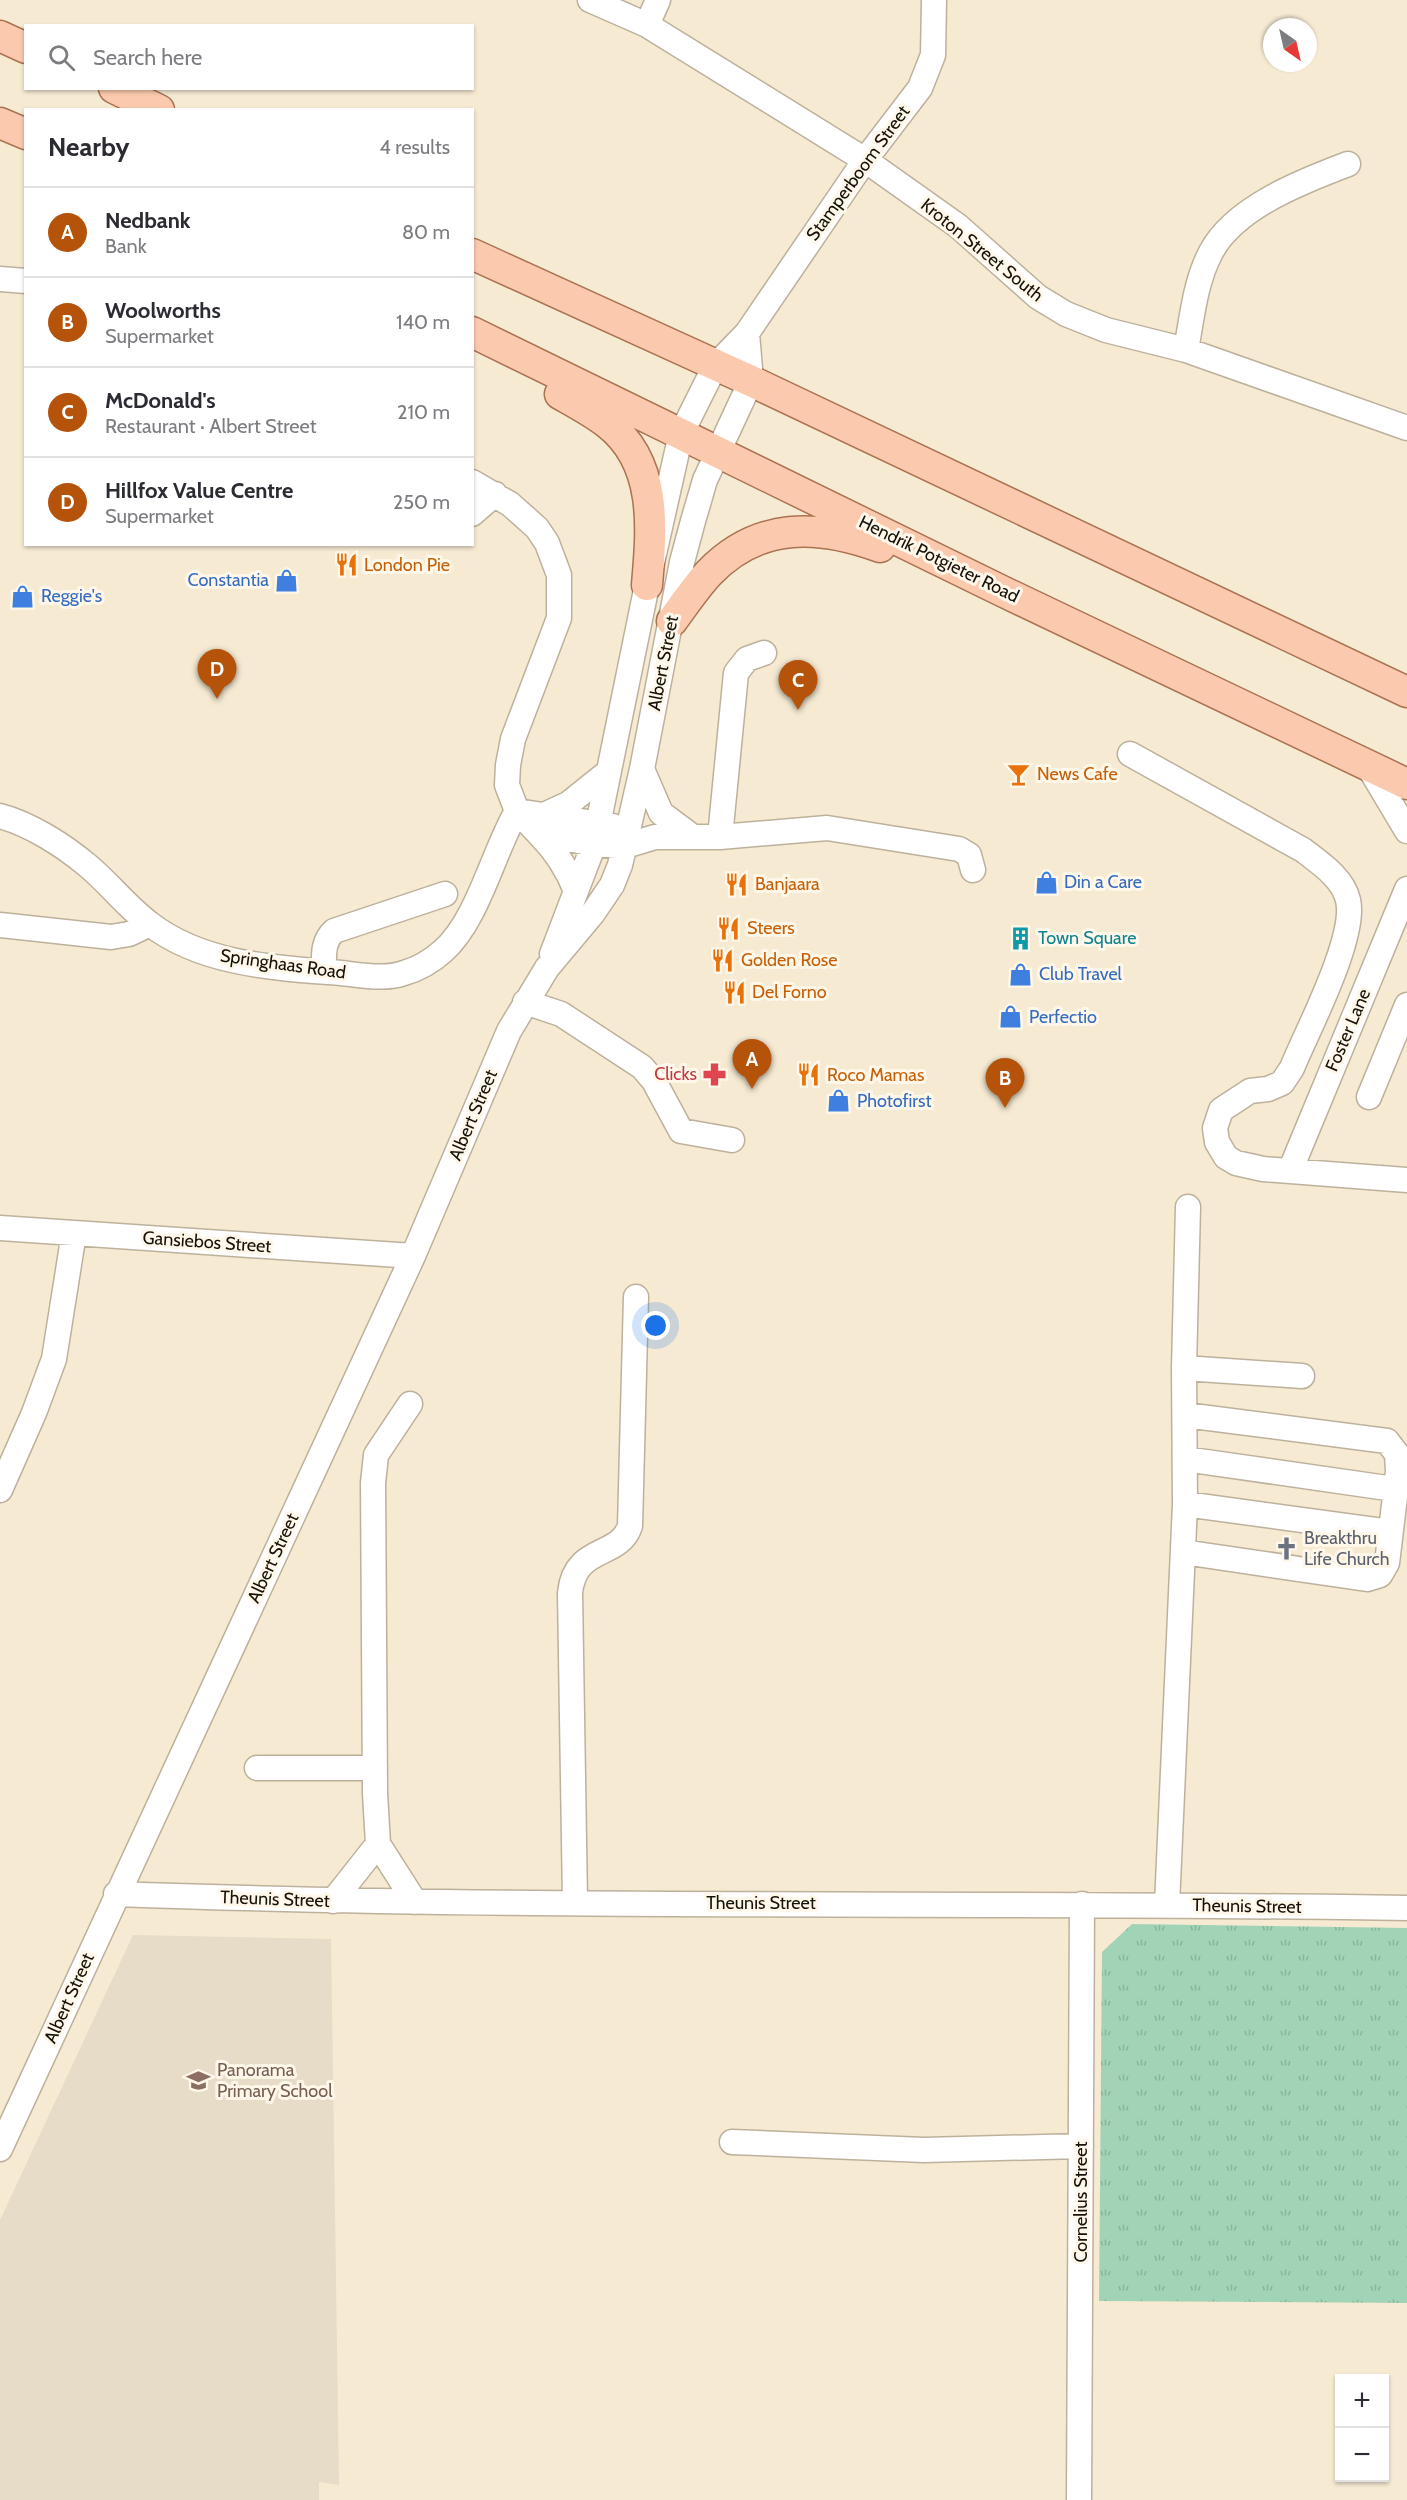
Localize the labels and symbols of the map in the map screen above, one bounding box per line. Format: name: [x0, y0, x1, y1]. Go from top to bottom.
north arrow: [1263, 18, 1317, 72]
street label: Stamperboom Street: [802, 101, 914, 245]
street label: Kroton Street South: [916, 194, 1048, 306]
street label: Hendrik Potgieter Road: [855, 511, 1023, 607]
restaurant icon: London Pie: [333, 552, 359, 578]
place label: London Pie: [364, 554, 450, 576]
shop icon: Constantia: [274, 567, 300, 593]
place label: Constantia: [188, 569, 269, 591]
shop icon: Reggie's: [10, 583, 36, 609]
place label: Reggie's: [41, 585, 102, 607]
street label: Albert Street: [643, 614, 683, 712]
pin: D: [198, 650, 236, 699]
pin: C: [778, 660, 818, 710]
bar icon: News Cafe: [1006, 761, 1032, 787]
place label: News Cafe: [1037, 763, 1118, 785]
shop icon: Din a Care: [1033, 869, 1059, 895]
restaurant icon: Banjaara: [724, 871, 750, 897]
place label: Din a Care: [1064, 871, 1142, 893]
place label: Banjaara: [755, 873, 820, 895]
restaurant icon: Steers: [716, 915, 742, 941]
place label: Steers: [747, 917, 795, 939]
building icon: Town Square: [1007, 925, 1033, 951]
place label: Town Square: [1038, 927, 1136, 949]
street label: Springhaas Road: [219, 944, 347, 984]
restaurant icon: Golden Rose: [710, 947, 736, 973]
place label: Golden Rose: [741, 949, 837, 971]
shop icon: Club Travel: [1008, 961, 1034, 987]
place label: Club Travel: [1039, 963, 1123, 985]
restaurant icon: Del Forno: [721, 979, 747, 1005]
place label: Del Forno: [752, 981, 827, 1003]
street label: Foster Lane: [1321, 985, 1375, 1075]
shop icon: Perfectio: [998, 1004, 1024, 1030]
place label: Perfectio: [1029, 1006, 1097, 1028]
pin: A: [732, 1040, 771, 1089]
pin: B: [986, 1058, 1024, 1108]
pharmacy icon: Clicks: [702, 1061, 728, 1087]
restaurant icon: Roco Mamas: [796, 1062, 822, 1088]
place label: Clicks: [654, 1063, 697, 1085]
place label: Roco Mamas: [827, 1064, 924, 1086]
street label: Albert Street: [444, 1066, 502, 1164]
shop icon: Photofirst: [826, 1088, 852, 1114]
place label: Photofirst: [857, 1090, 932, 1112]
street label: Gansiebos Street: [142, 1227, 272, 1257]
your location: [641, 1311, 670, 1340]
street label: Albert Street: [243, 1510, 303, 1606]
place label: Breakthru Life Church: [1304, 1527, 1390, 1570]
church icon: Breakthru Life Church: [1273, 1535, 1299, 1561]
street label: Theunis Street: [220, 1886, 330, 1912]
street label: Theunis Street: [706, 1892, 816, 1914]
street label: Theunis Street: [1192, 1894, 1302, 1918]
street label: Albert Street: [39, 1949, 99, 2047]
place label: Panorama Primary School: [217, 2059, 333, 2102]
school or university icon: Panorama Primary School: [186, 2067, 212, 2093]
street label: Cornelius Street: [1070, 2142, 1092, 2262]

